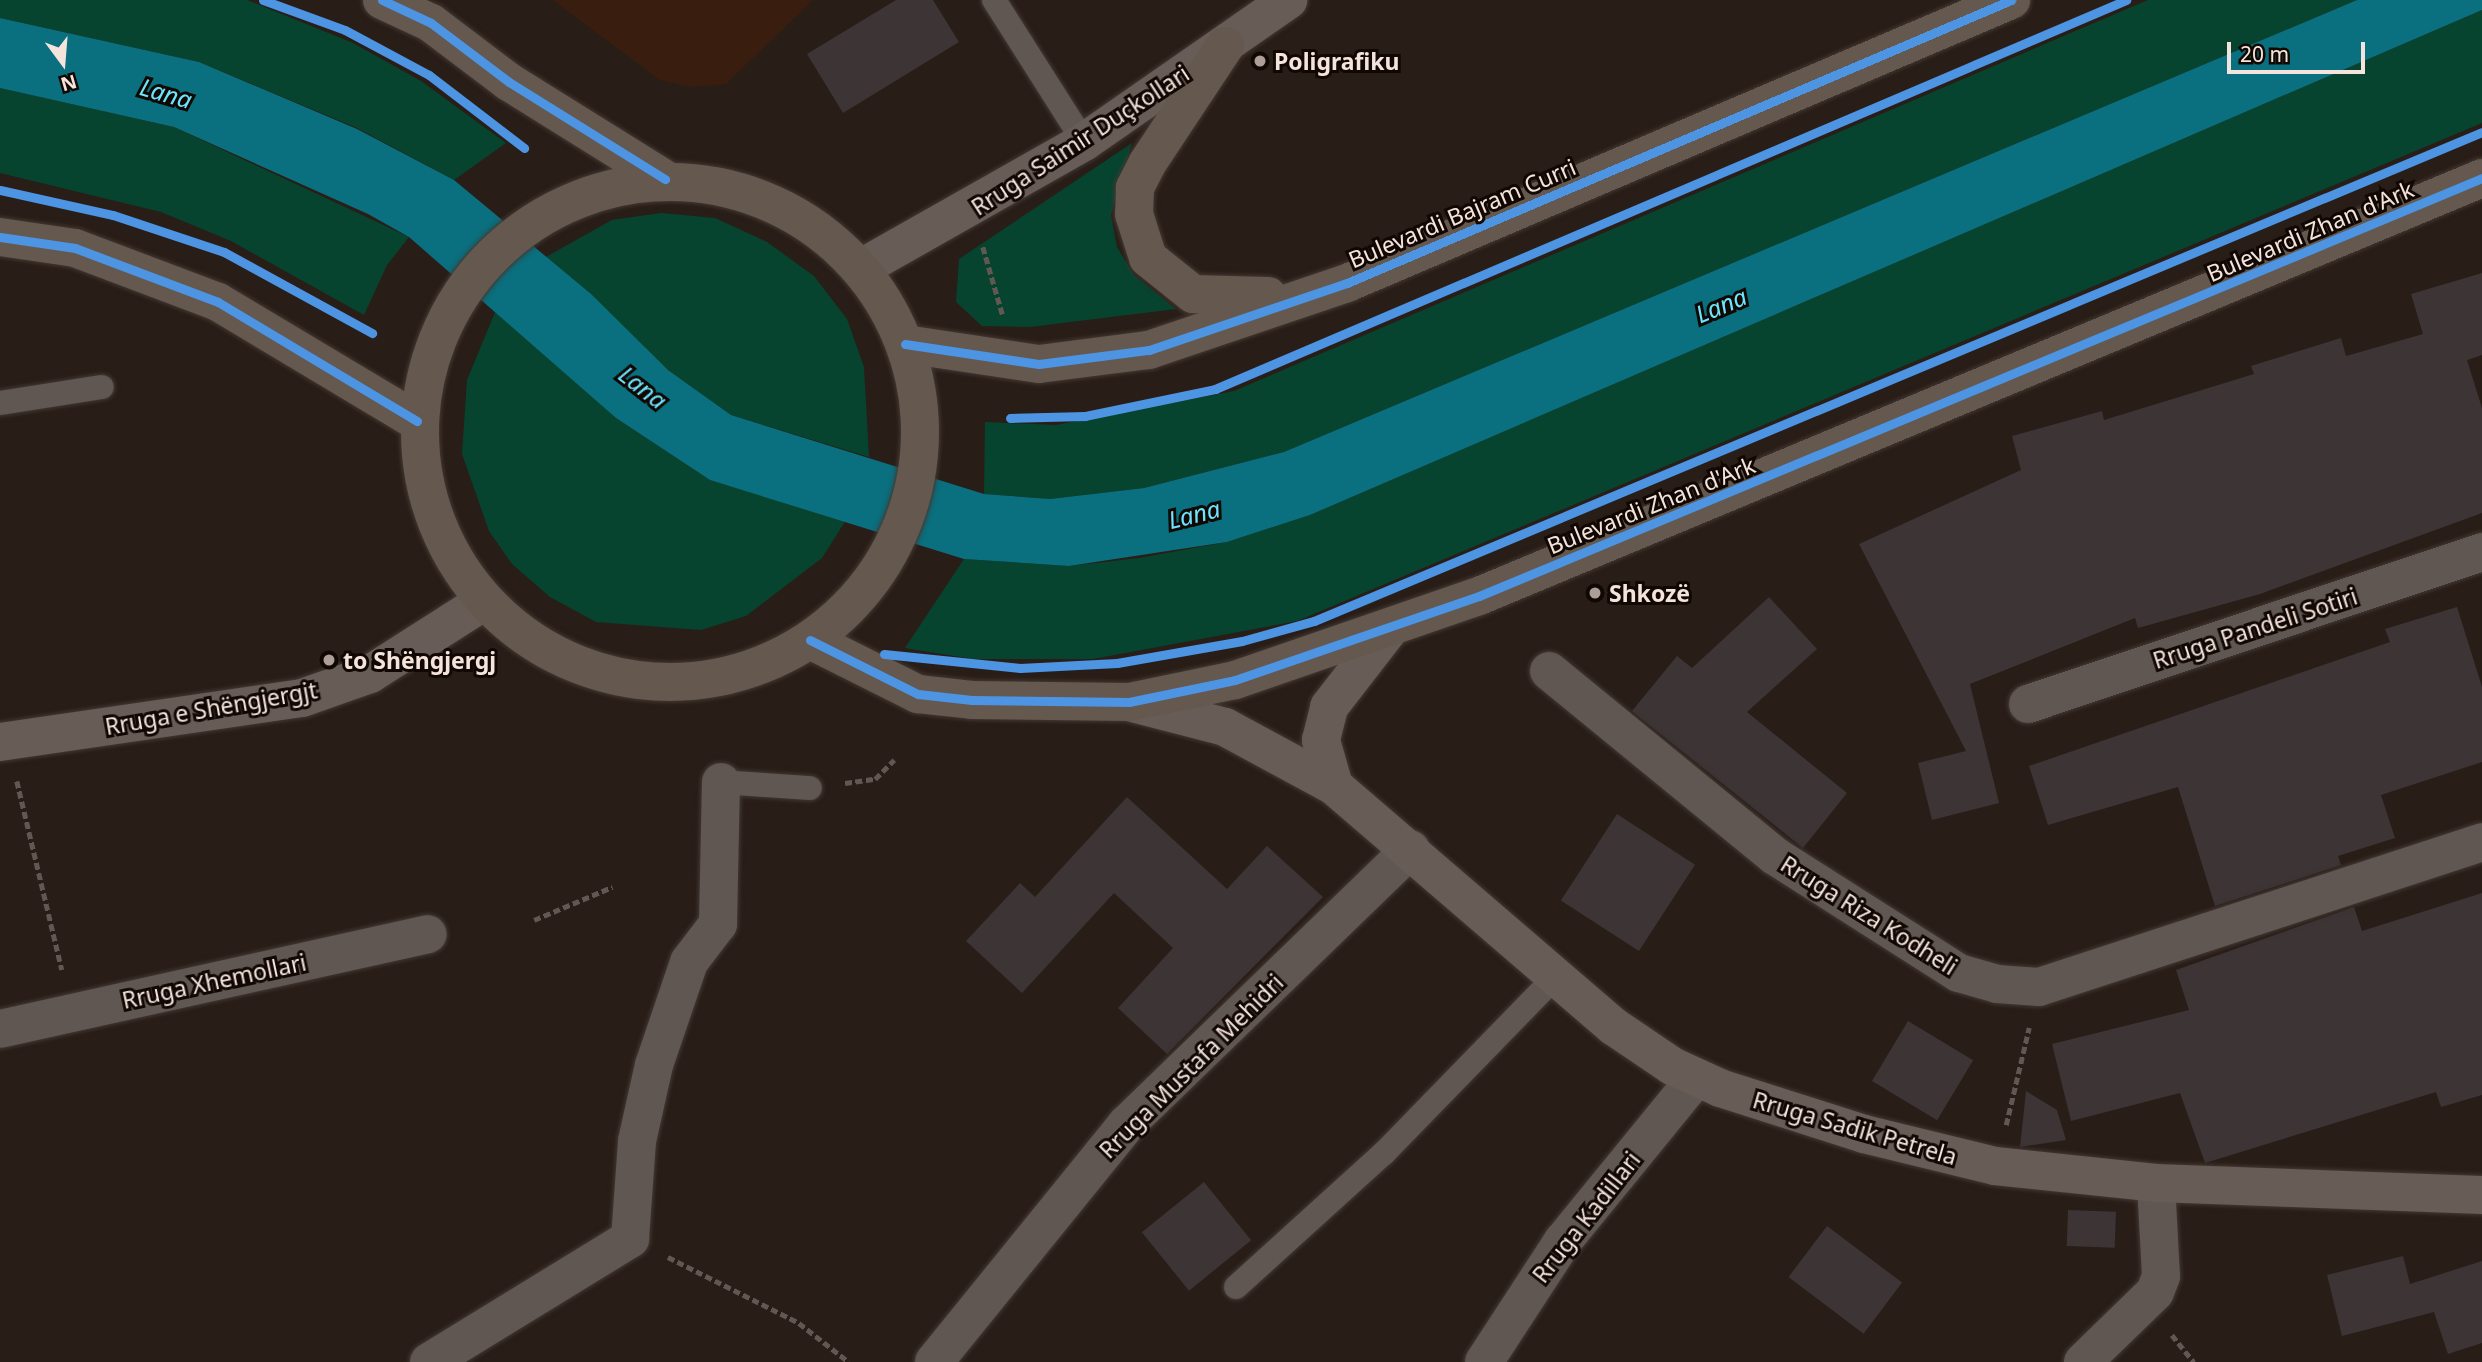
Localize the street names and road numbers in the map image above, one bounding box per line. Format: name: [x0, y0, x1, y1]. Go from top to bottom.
street label: Rruga Saimir Duçkollari: [966, 59, 1194, 221]
street label: Bulevardi Bajram Curri: [1344, 153, 1580, 273]
street label: Bulevardi Zhan d'Ark: [2202, 175, 2418, 287]
street label: Bulevardi Zhan d'Ark: [1543, 451, 1759, 559]
street label: Rruga Pandeli Sotiri: [2149, 582, 2361, 674]
street label: Rruga e Shëngjergjt: [103, 676, 319, 740]
street label: Rruga Riza Kodheli: [1776, 850, 1962, 980]
street label: Rruga Xhemollari: [120, 948, 308, 1014]
street label: Rruga Mustafa Mehidri: [1093, 968, 1289, 1164]
street label: Rruga Sadik Petrela: [1750, 1086, 1960, 1170]
street label: Rruga Kadillari: [1526, 1146, 1646, 1288]

